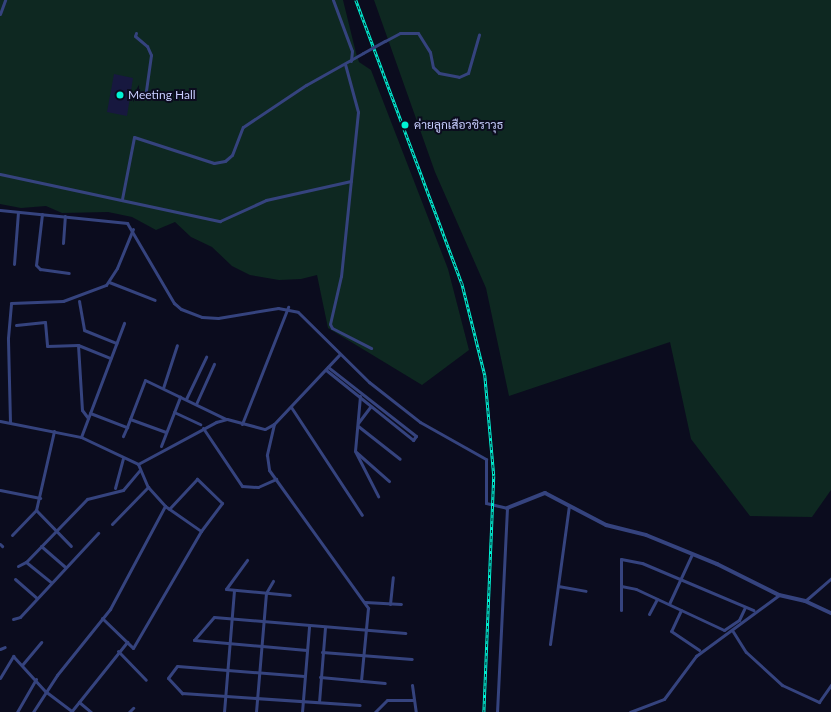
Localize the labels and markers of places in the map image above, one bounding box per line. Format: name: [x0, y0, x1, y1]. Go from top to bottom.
place label: Meeting Hall: [128, 88, 196, 102]
marker: Meeting Hall: [115, 90, 125, 100]
place label: ค่ายลูกเสือวชิราวุธ: [414, 118, 503, 132]
marker: ค่ายลูกเสือวชิราวุธ: [399, 119, 411, 131]

